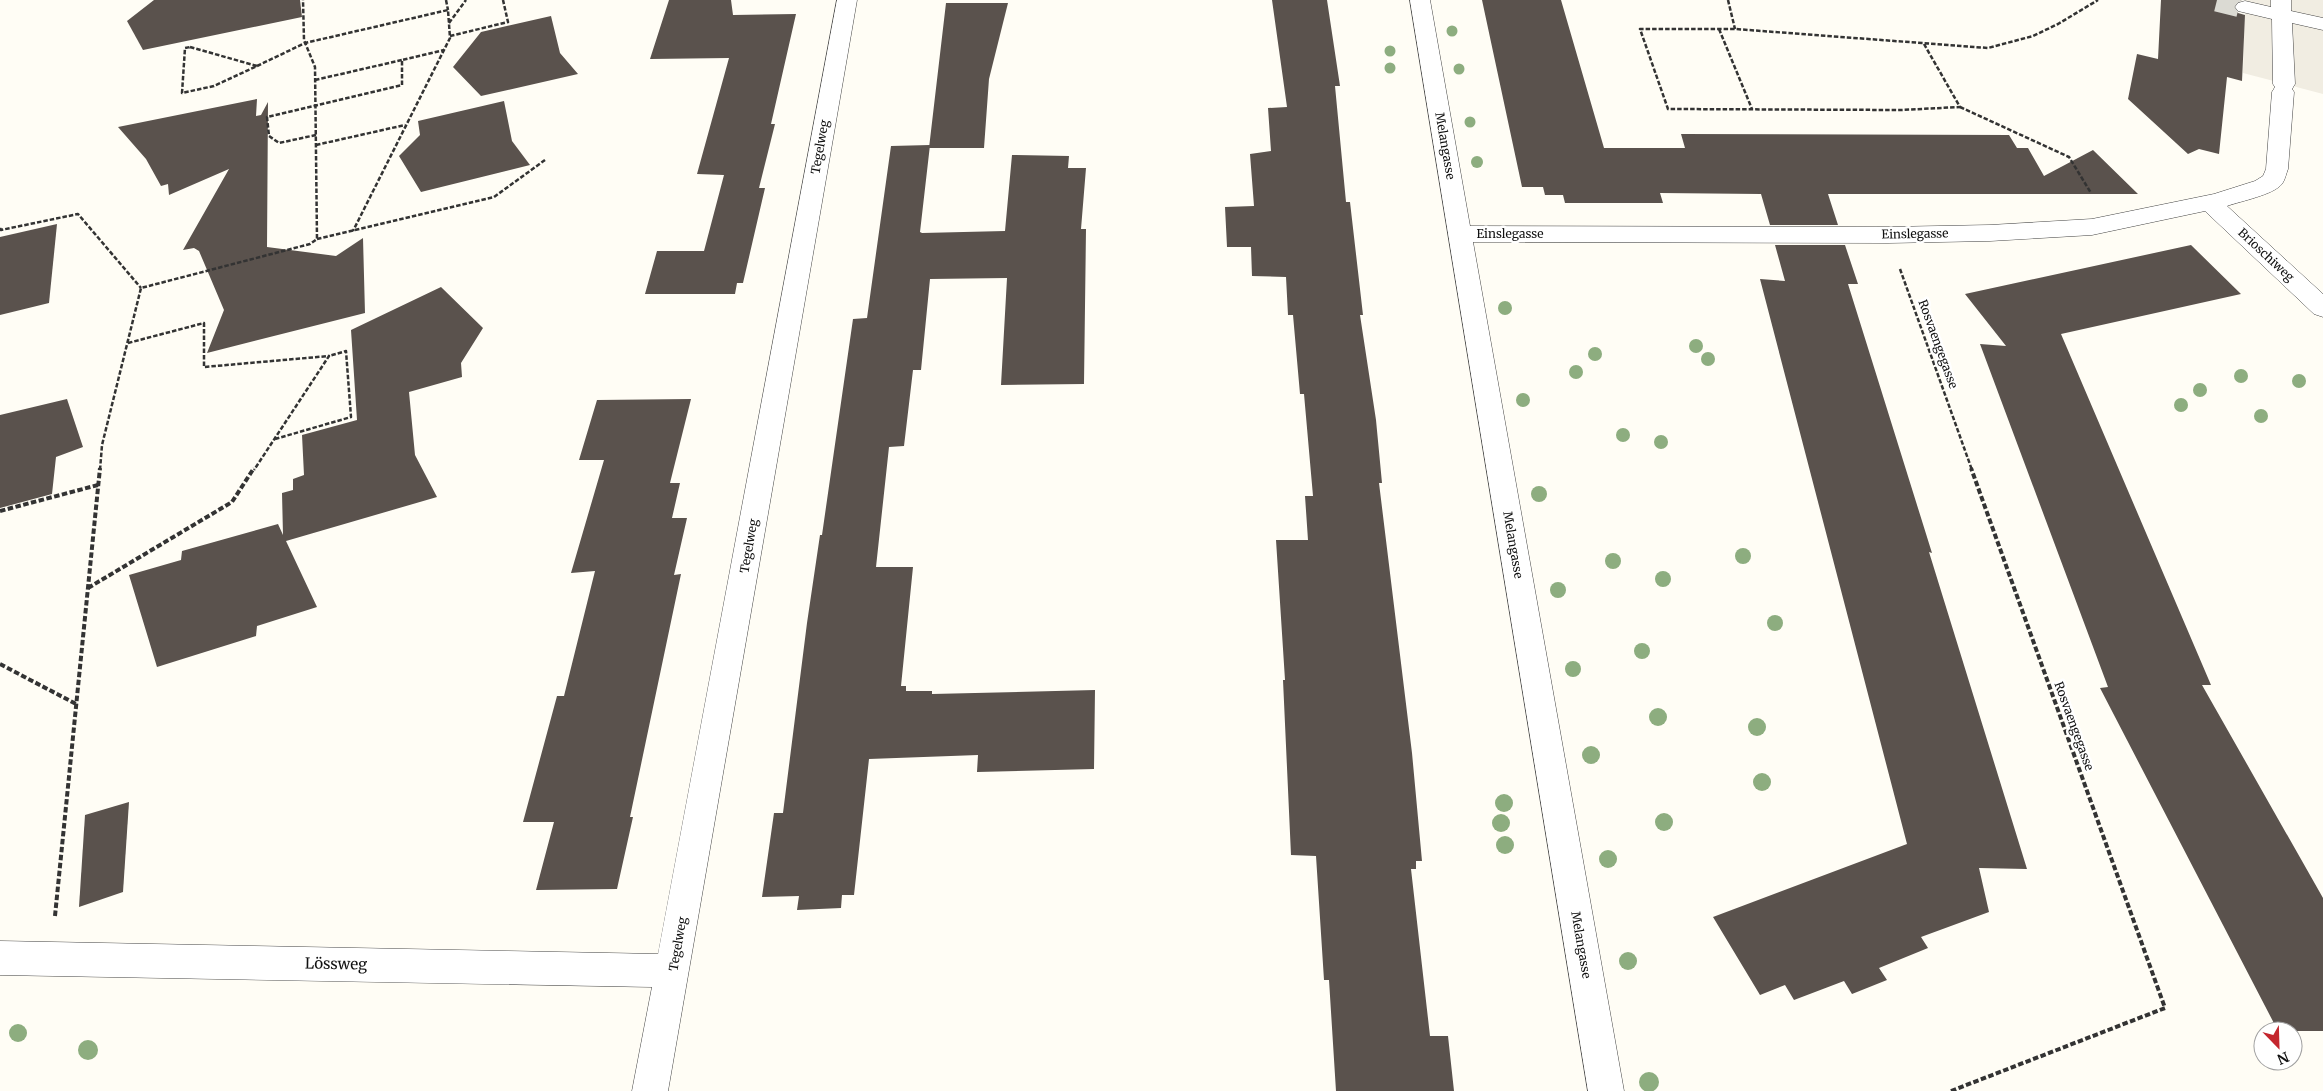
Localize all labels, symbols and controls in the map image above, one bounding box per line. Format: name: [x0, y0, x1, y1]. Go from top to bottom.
street label: Melangasse: [1432, 111, 1459, 181]
street label: Tegelweg: [807, 118, 832, 175]
street label: Einslegasse: [1881, 225, 1949, 242]
street label: Brioschiweg: [2235, 225, 2298, 285]
street label: Einslegasse: [1476, 226, 1544, 241]
street label: Rosvaengegasse: [1915, 297, 1962, 390]
street label: Melangasse: [1500, 510, 1527, 580]
street label: Tegelweg: [736, 517, 761, 574]
street label: Rosvaengegasse: [2051, 679, 2098, 772]
street label: Melangasse: [1568, 910, 1595, 980]
street label: Tegelweg: [665, 915, 690, 972]
street label: Lössweg: [305, 953, 367, 974]
north arrow: [2253, 1021, 2303, 1071]
text: N: [2274, 1048, 2292, 1068]

